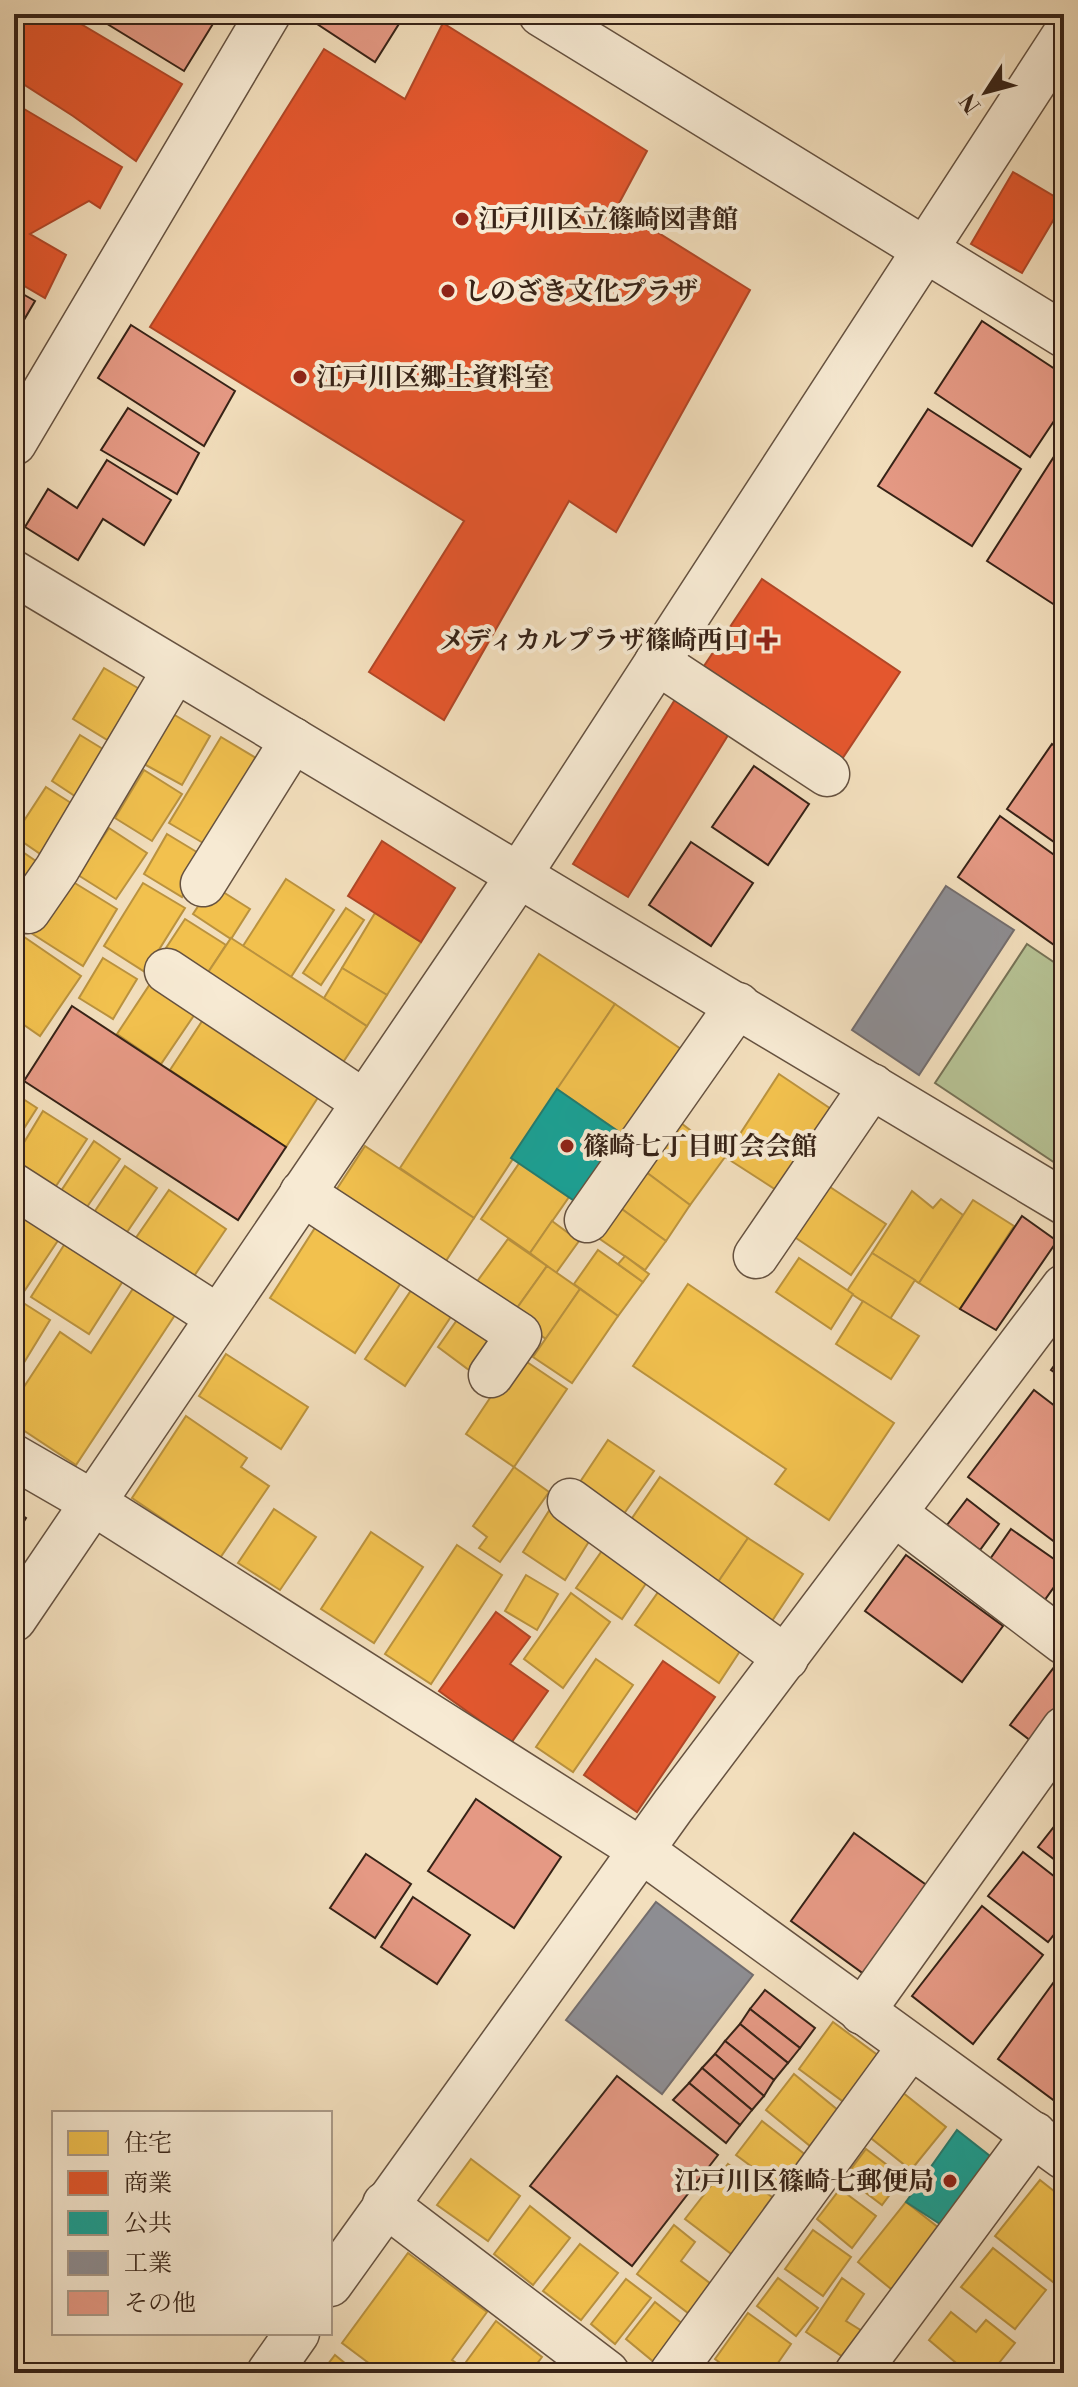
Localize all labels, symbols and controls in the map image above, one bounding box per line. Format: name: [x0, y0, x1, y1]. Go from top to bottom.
north arrow: [946, 52, 1026, 132]
text: N: [955, 87, 987, 118]
place label: 江戸川区立篠崎図書館: [478, 204, 738, 236]
marker: 江戸川区立篠崎図書館: [453, 210, 471, 228]
place label: しのざき文化プラザ: [464, 276, 698, 308]
marker: しのざき文化プラザ: [439, 282, 457, 300]
place label: 江戸川区郷土資料室: [316, 362, 550, 394]
marker: 江戸川区郷土資料室: [291, 368, 309, 386]
place label: メディカルプラザ篠崎西口: [439, 625, 749, 657]
marker: メディカルプラザ篠崎西口: [756, 629, 778, 651]
place label: 篠崎七丁目町会会館: [583, 1131, 817, 1163]
marker: 篠崎七丁目町会会館: [558, 1137, 576, 1155]
legend: [52, 2111, 332, 2335]
text: 住宅: [124, 2129, 172, 2159]
place label: 江戸川区篠崎七郵便局: [674, 2166, 934, 2198]
text: 商業: [124, 2169, 172, 2199]
marker: 江戸川区篠崎七郵便局: [941, 2172, 959, 2190]
text: 公共: [124, 2209, 172, 2239]
text: 工業: [124, 2249, 172, 2279]
text: その他: [124, 2289, 196, 2319]

